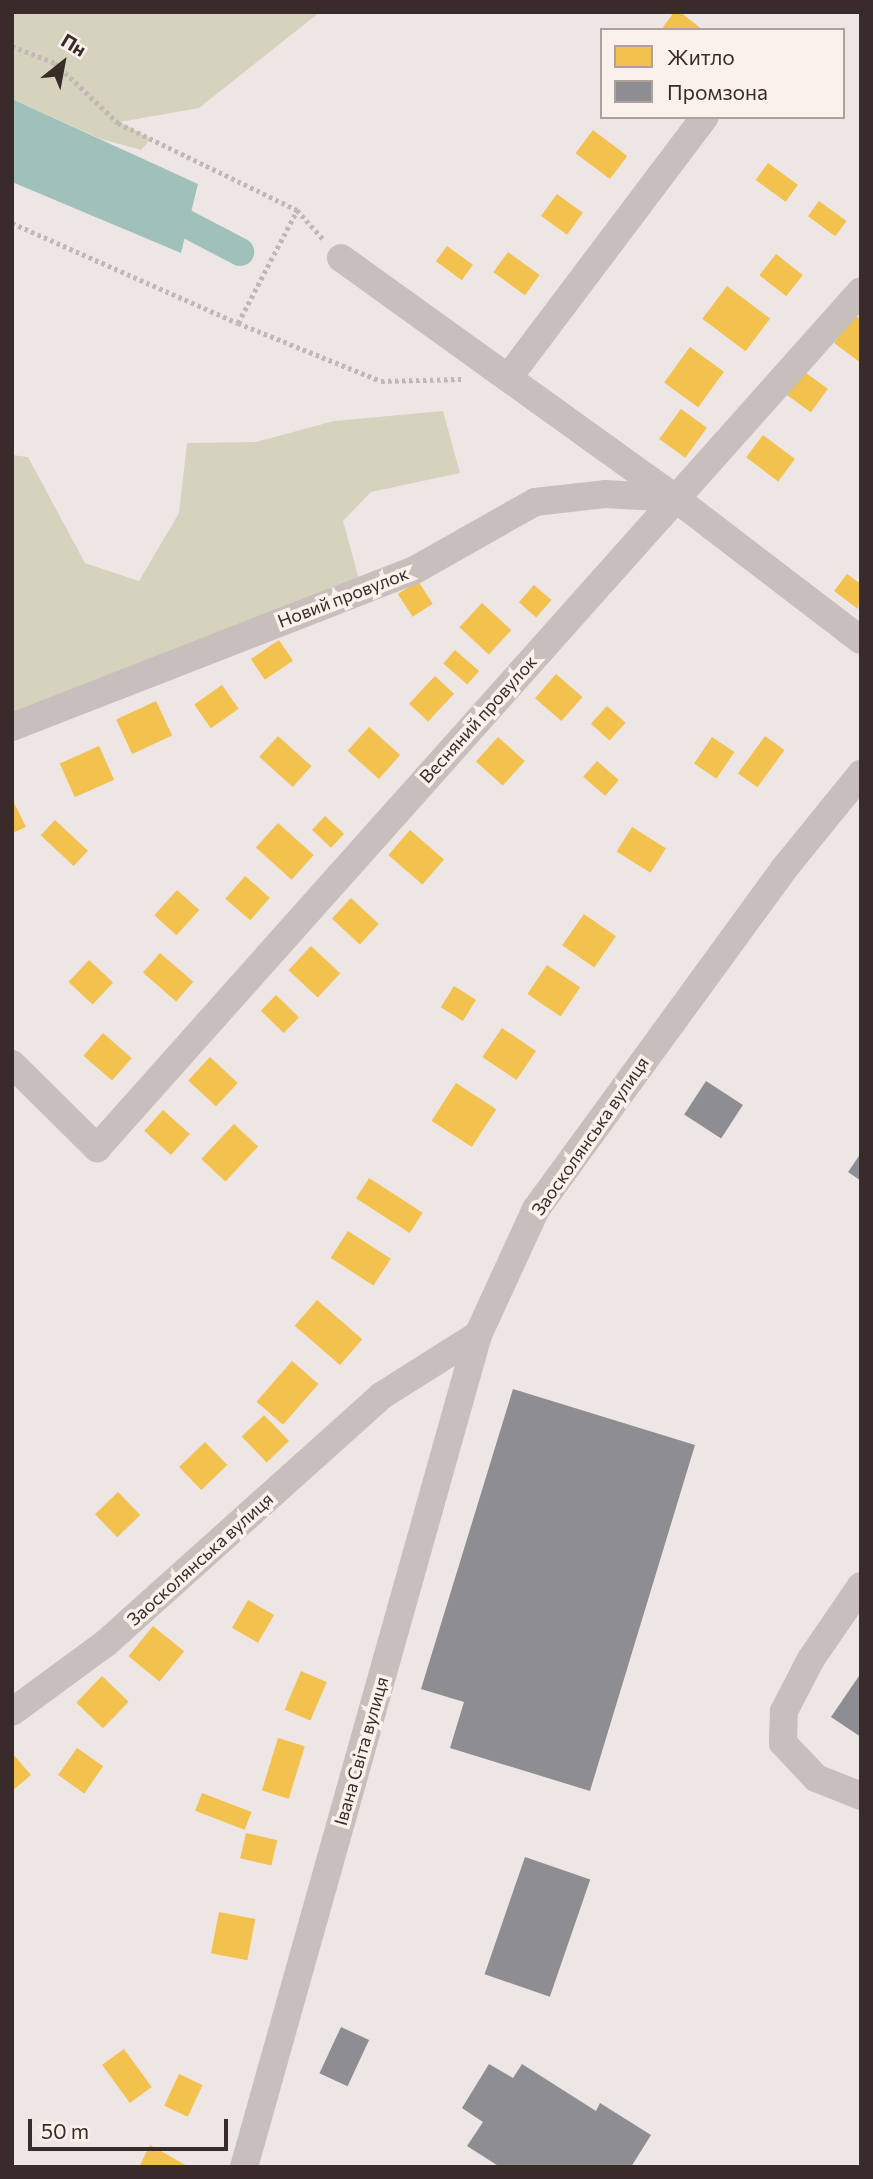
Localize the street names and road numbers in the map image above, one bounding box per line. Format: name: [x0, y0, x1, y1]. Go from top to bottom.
street label: Новий провулок: [275, 562, 411, 632]
street label: Весняний провулок: [415, 651, 541, 787]
street label: Заосколянська вулиця: [527, 1053, 653, 1219]
street label: Заосколянська вулиця: [123, 1488, 277, 1630]
street label: Івана Світа вулиця: [329, 1674, 393, 1828]

